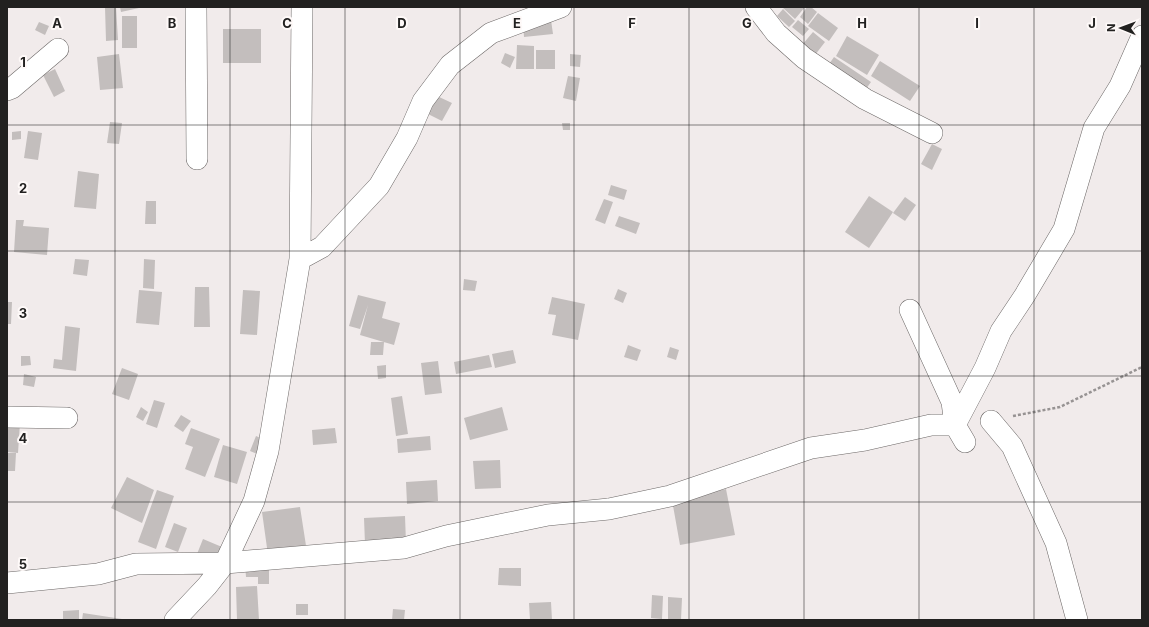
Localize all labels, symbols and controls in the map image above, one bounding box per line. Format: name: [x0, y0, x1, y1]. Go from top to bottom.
north arrow: [1101, 8, 1141, 48]
text: A: [52, 15, 62, 31]
text: B: [168, 15, 177, 31]
text: C: [282, 15, 292, 31]
text: D: [397, 15, 407, 31]
text: E: [513, 15, 521, 31]
text: F: [628, 15, 636, 31]
text: G: [742, 15, 752, 31]
text: H: [857, 15, 867, 31]
text: I: [975, 15, 979, 31]
text: J: [1088, 15, 1096, 31]
text: N: [1104, 24, 1118, 32]
text: 1: [20, 54, 26, 70]
text: 2: [19, 180, 27, 196]
text: 3: [19, 305, 27, 321]
text: 4: [19, 430, 28, 446]
text: 5: [19, 556, 27, 572]

